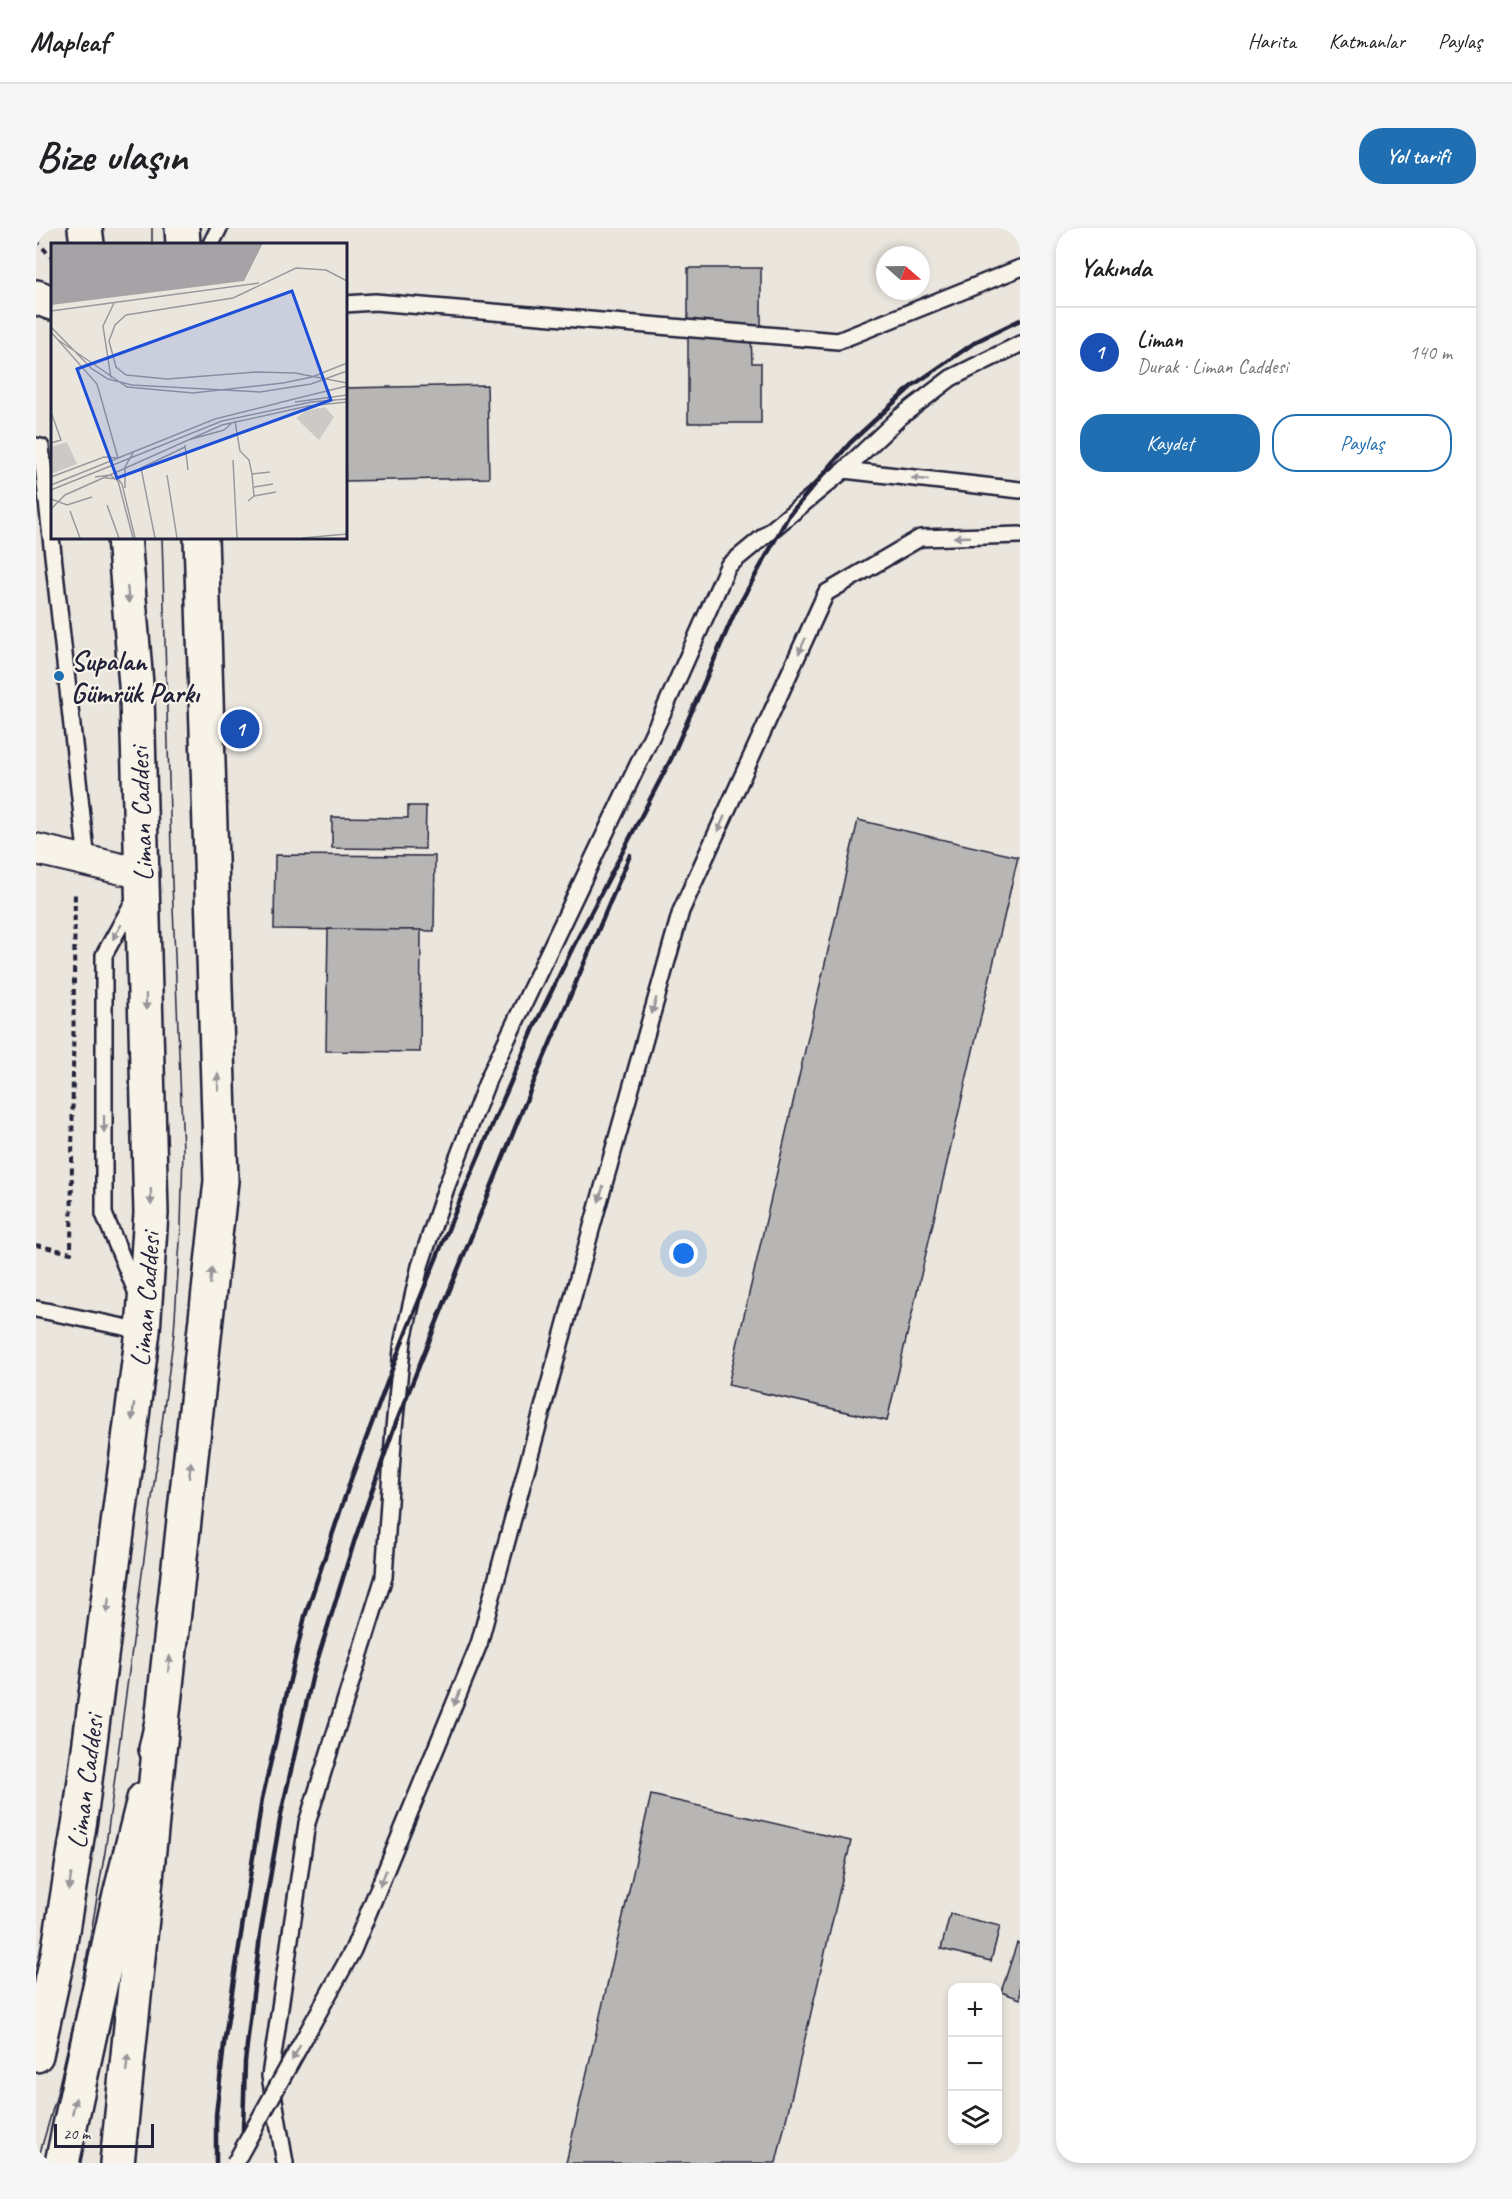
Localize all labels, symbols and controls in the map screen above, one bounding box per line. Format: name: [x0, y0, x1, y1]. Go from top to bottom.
text: Mapleaf: [30, 24, 108, 59]
text: Harita: [1248, 28, 1296, 54]
text: Katmanlar: [1329, 28, 1405, 54]
text: Paylaş: [1438, 28, 1482, 54]
button: Yol tarifi: [1359, 128, 1476, 184]
text: Bize ulaşın: [36, 130, 187, 183]
inset map: [51, 243, 346, 538]
north arrow: [876, 246, 930, 300]
text: Yakında: [1080, 251, 1151, 284]
text: Liman: [1137, 326, 1183, 354]
text: 1: [1095, 340, 1104, 365]
text: 140 m: [1409, 340, 1452, 365]
text: Durak · Liman Caddesi: [1137, 354, 1288, 379]
button: Kaydet: [1080, 414, 1260, 472]
button: Paylaş: [1272, 414, 1452, 472]
one-way arrow: [911, 474, 930, 484]
one-way arrow: [952, 532, 971, 541]
one-way arrow: [124, 586, 133, 605]
one-way arrow: [797, 638, 807, 656]
place label: Supalan Gümrük Parkı: [71, 643, 201, 710]
marker: Supalan Gümrük Parkı: [52, 669, 66, 683]
pin: 1: [220, 706, 260, 752]
street label: Liman Caddesi: [121, 742, 161, 882]
one-way arrow: [716, 815, 726, 833]
one-way arrow: [112, 924, 122, 941]
one-way arrow: [141, 992, 151, 1011]
one-way arrow: [649, 998, 658, 1016]
one-way arrow: [214, 1072, 223, 1091]
one-way arrow: [99, 1115, 109, 1134]
one-way arrow: [596, 1185, 605, 1203]
one-way arrow: [146, 1187, 155, 1206]
street label: Liman Caddesi: [121, 1227, 167, 1369]
your location: [669, 1239, 698, 1268]
one-way arrow: [206, 1267, 216, 1286]
one-way arrow: [128, 1403, 137, 1422]
one-way arrow: [185, 1461, 195, 1480]
one-way arrow: [103, 1596, 112, 1615]
one-way arrow: [164, 1654, 174, 1673]
one-way arrow: [452, 1689, 461, 1707]
street label: Liman Caddesi: [58, 1709, 111, 1851]
one-way arrow: [378, 1869, 387, 1887]
one-way arrow: [65, 1872, 74, 1891]
map controls: [948, 1983, 1002, 2145]
button: +: [948, 1983, 1002, 2037]
button: −: [948, 2037, 1002, 2091]
one-way arrow: [292, 2044, 302, 2061]
one-way arrow: [122, 2053, 132, 2072]
button: layers: [948, 2091, 1002, 2145]
one-way arrow: [70, 2096, 79, 2115]
scale bar: [54, 2121, 154, 2148]
text: 20 m: [63, 2124, 90, 2144]

